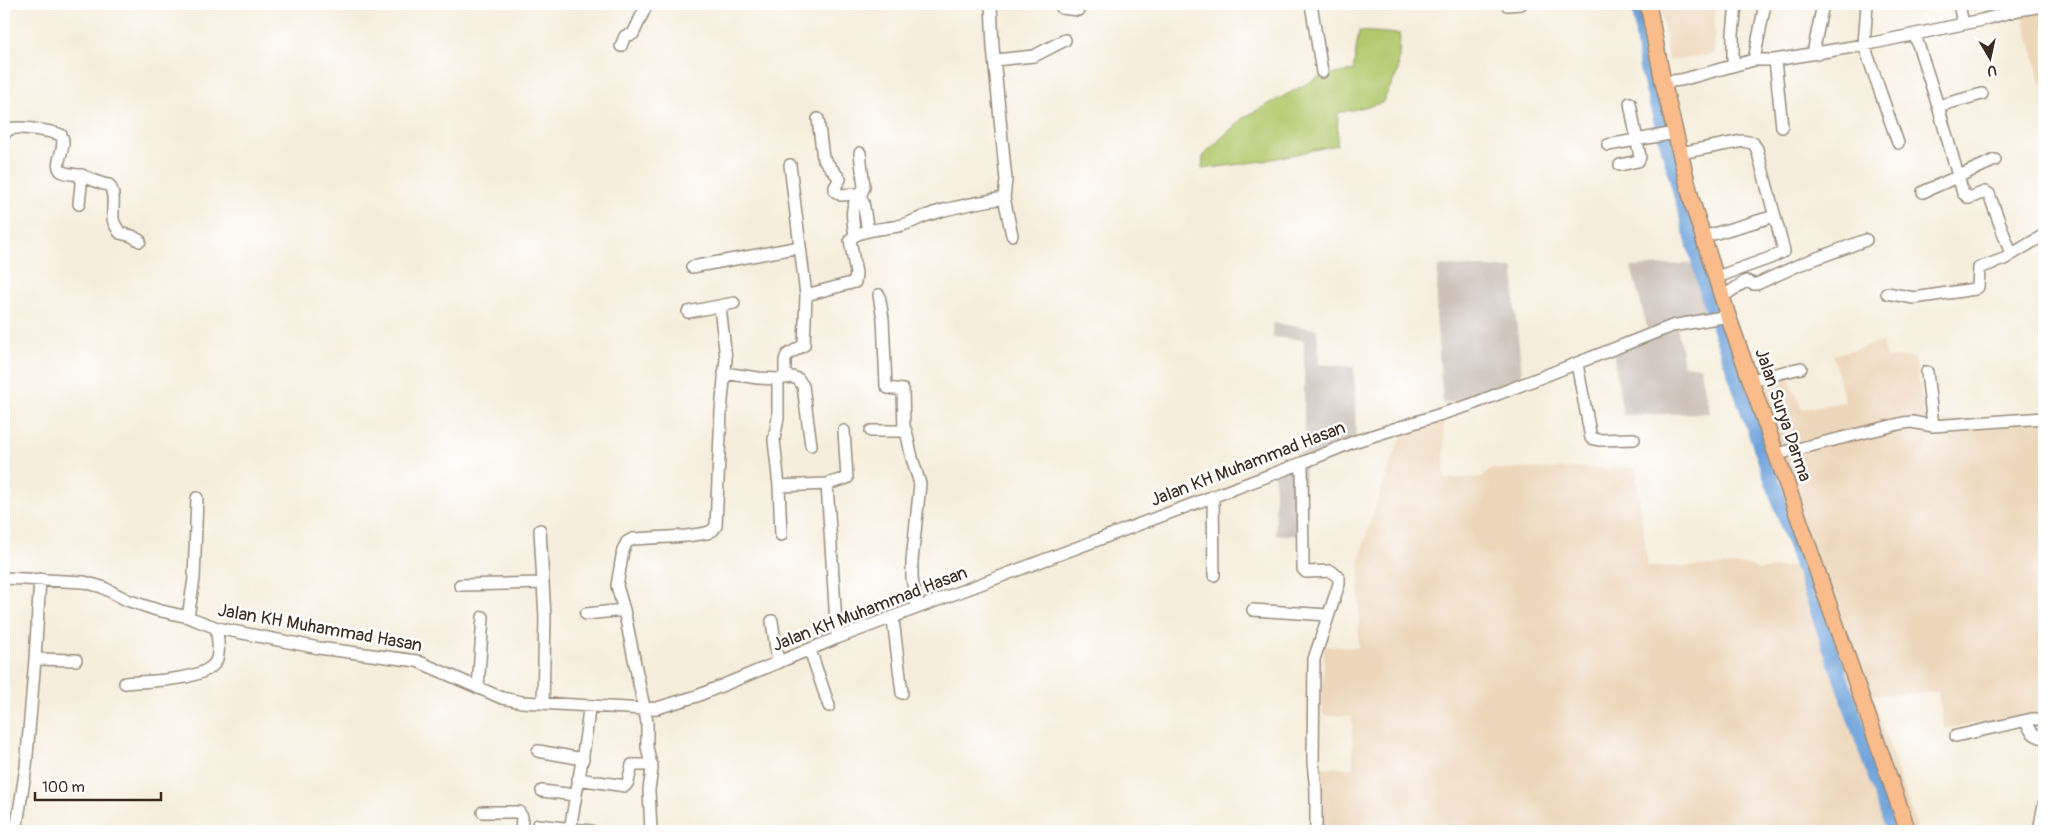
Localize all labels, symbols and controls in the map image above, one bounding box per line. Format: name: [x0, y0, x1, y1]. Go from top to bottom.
north arrow: [1966, 32, 2016, 82]
text: U: [1986, 61, 1998, 79]
street label: Jalan Surya Darma: [1749, 345, 1817, 485]
street label: Jalan KH Muhammad Hasan: [1147, 416, 1349, 512]
street label: Jalan KH Muhammad Hasan: [769, 561, 971, 657]
street label: Jalan KH Muhammad Hasan: [216, 599, 424, 657]
scale bar: [35, 770, 161, 802]
text: 100 m: [42, 778, 85, 797]

